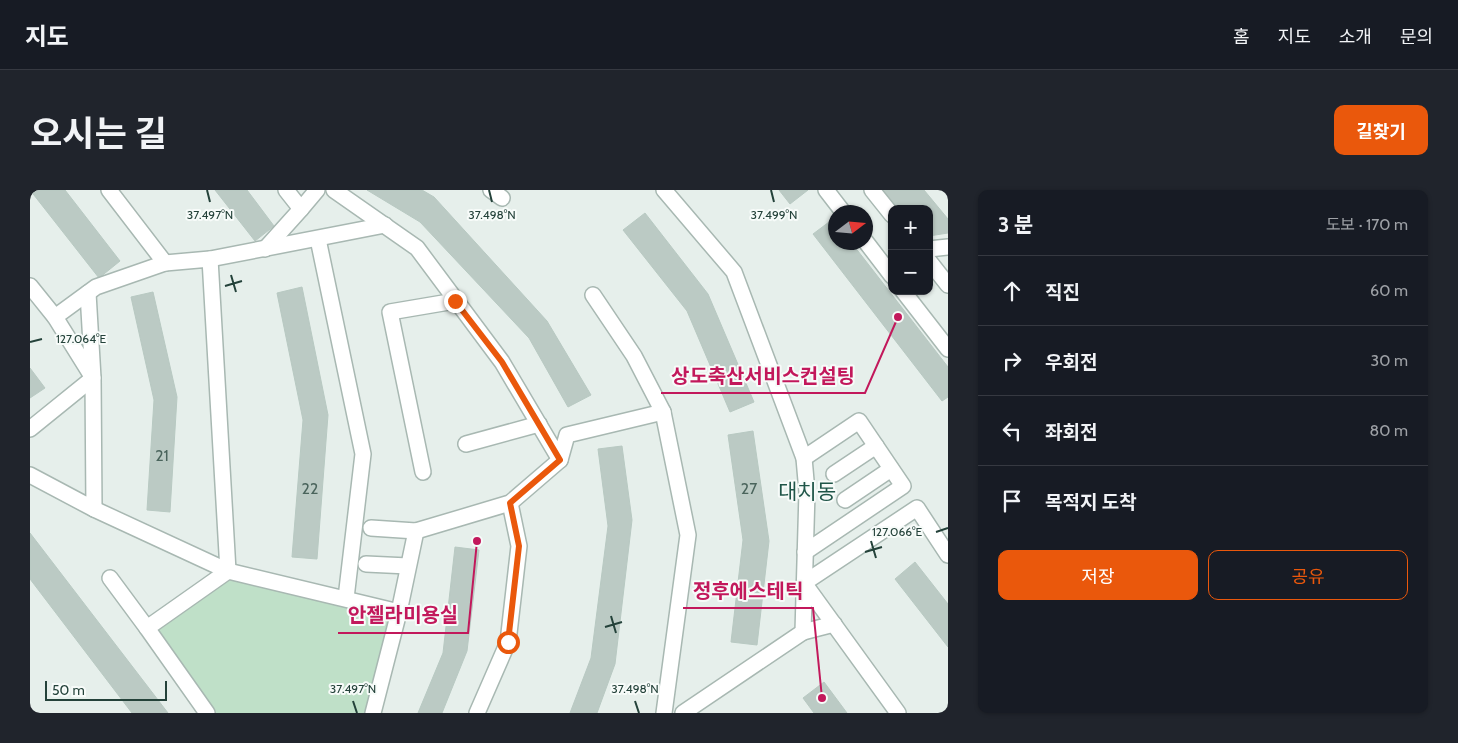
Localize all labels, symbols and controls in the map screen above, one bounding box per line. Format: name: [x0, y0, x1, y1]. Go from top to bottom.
text: 지도: [25, 22, 69, 51]
text: 홈: [1233, 26, 1250, 48]
text: 지도: [1278, 26, 1311, 48]
text: 소개: [1339, 26, 1372, 48]
text: 문의: [1400, 26, 1433, 48]
button: 길찾기: [1334, 105, 1428, 155]
text: 오시는 길: [30, 112, 167, 155]
north arrow: [828, 205, 873, 250]
map controls: [888, 205, 933, 295]
button: +: [888, 205, 933, 250]
text: 37.497°N: [187, 207, 233, 222]
text: 37.498°N: [468, 207, 516, 222]
text: 37.499°N: [750, 207, 798, 222]
text: 3 분: [998, 212, 1033, 237]
text: 도보 · 170 m: [1326, 215, 1408, 234]
button: −: [888, 250, 933, 295]
icon: ahead: [998, 277, 1026, 305]
text: 직진: [1045, 281, 1080, 304]
text: 60 m: [1370, 281, 1408, 300]
route end: [444, 290, 467, 313]
text: 127.064°E: [56, 331, 106, 346]
icon: right: [998, 347, 1026, 375]
text: 우회전: [1045, 351, 1097, 374]
text: 30 m: [1371, 351, 1408, 370]
callout: 상도축산서비스컨설팅: [661, 358, 865, 393]
text: 상도축산서비스컨설팅: [671, 364, 855, 388]
icon: left: [998, 417, 1026, 445]
text: 좌회전: [1045, 421, 1097, 444]
text: 80 m: [1370, 421, 1408, 440]
house number: 21: [155, 446, 169, 465]
house number: 22: [302, 479, 318, 498]
house number: 27: [741, 479, 757, 498]
district label: 대치동: [778, 479, 836, 504]
icon: arrive: [998, 487, 1026, 515]
text: 목적지 도착: [1045, 491, 1137, 514]
text: 127.066°E: [872, 524, 922, 539]
button: 저장: [998, 550, 1198, 600]
button: 공유: [1208, 550, 1408, 600]
callout: 정후에스테틱: [683, 573, 813, 608]
text: 정후에스테틱: [693, 579, 803, 603]
callout: 안젤라미용실: [338, 598, 468, 633]
text: 안젤라미용실: [348, 603, 458, 627]
route start: [497, 631, 520, 654]
scale bar: [45, 678, 168, 701]
text: 50 m: [52, 681, 85, 699]
text: 37.497°N: [330, 681, 376, 696]
text: 37.498°N: [611, 681, 659, 696]

